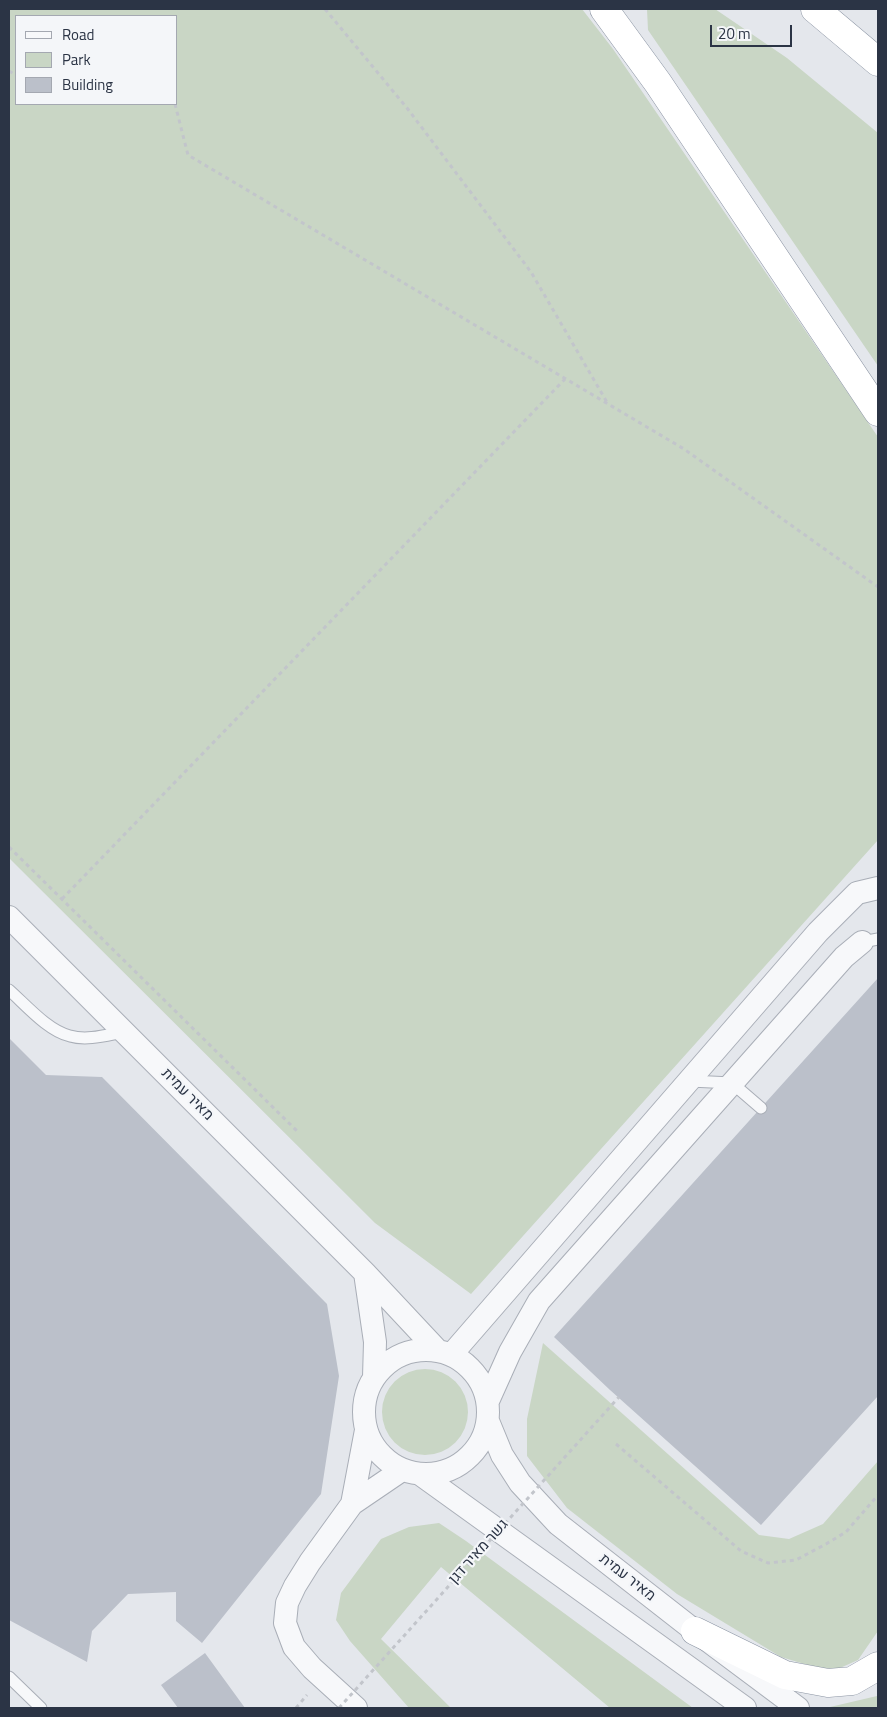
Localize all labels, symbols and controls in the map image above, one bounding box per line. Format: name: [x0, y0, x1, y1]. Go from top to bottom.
legend: [15, 15, 178, 105]
scale bar: [712, 15, 794, 47]
text: 20 m: [718, 22, 751, 45]
text: Road: [62, 23, 94, 46]
text: Park: [62, 48, 91, 71]
text: Building: [62, 73, 113, 96]
street label: מאיר עמית: [157, 1065, 217, 1125]
street label: גשר מאיר דגן: [445, 1516, 513, 1588]
street label: מאיר עמית: [595, 1550, 659, 1606]

